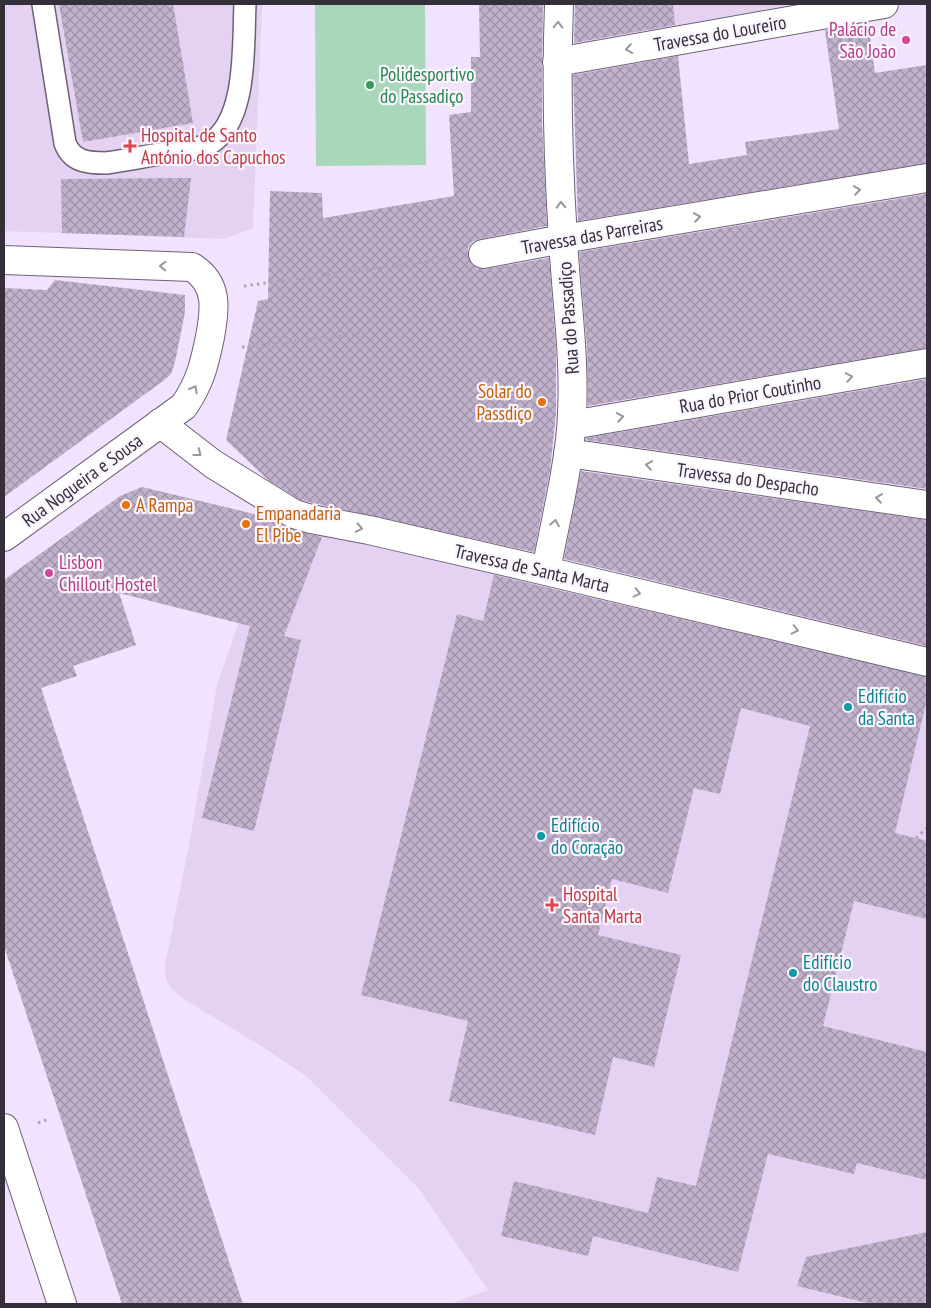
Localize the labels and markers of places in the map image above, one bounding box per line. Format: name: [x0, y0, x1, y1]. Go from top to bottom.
place label: Palácio de São João: [829, 17, 896, 63]
marker: Palácio de São João: [900, 34, 912, 46]
place label: Polidesportivo do Passadiço: [380, 62, 474, 108]
marker: Polidesportivo do Passadiço: [364, 79, 376, 91]
place label: Hospital de Santo António dos Capuchos: [141, 123, 286, 169]
marker: Hospital de Santo António dos Capuchos: [123, 139, 137, 153]
place label: Solar do Passdiço: [477, 379, 532, 425]
marker: Solar do Passdiço: [536, 396, 548, 408]
place label: A Rampa: [136, 493, 193, 517]
marker: A Rampa: [120, 499, 132, 511]
place label: Empanadaria El Pibe: [256, 501, 341, 547]
marker: Empanadaria El Pibe: [240, 518, 252, 530]
place label: Lisbon Chillout Hostel: [59, 550, 157, 596]
marker: Lisbon Chillout Hostel: [43, 567, 55, 579]
place label: Edifício da Santa: [858, 684, 915, 730]
marker: Edifício da Santa: [842, 701, 854, 713]
place label: Edifício do Coração: [551, 813, 623, 859]
marker: Edifício do Coração: [535, 830, 547, 842]
place label: Hospital Santa Marta: [563, 882, 642, 928]
marker: Hospital Santa Marta: [545, 898, 559, 912]
place label: Edifício do Claustro: [803, 950, 878, 996]
marker: Edifício do Claustro: [787, 967, 799, 979]

